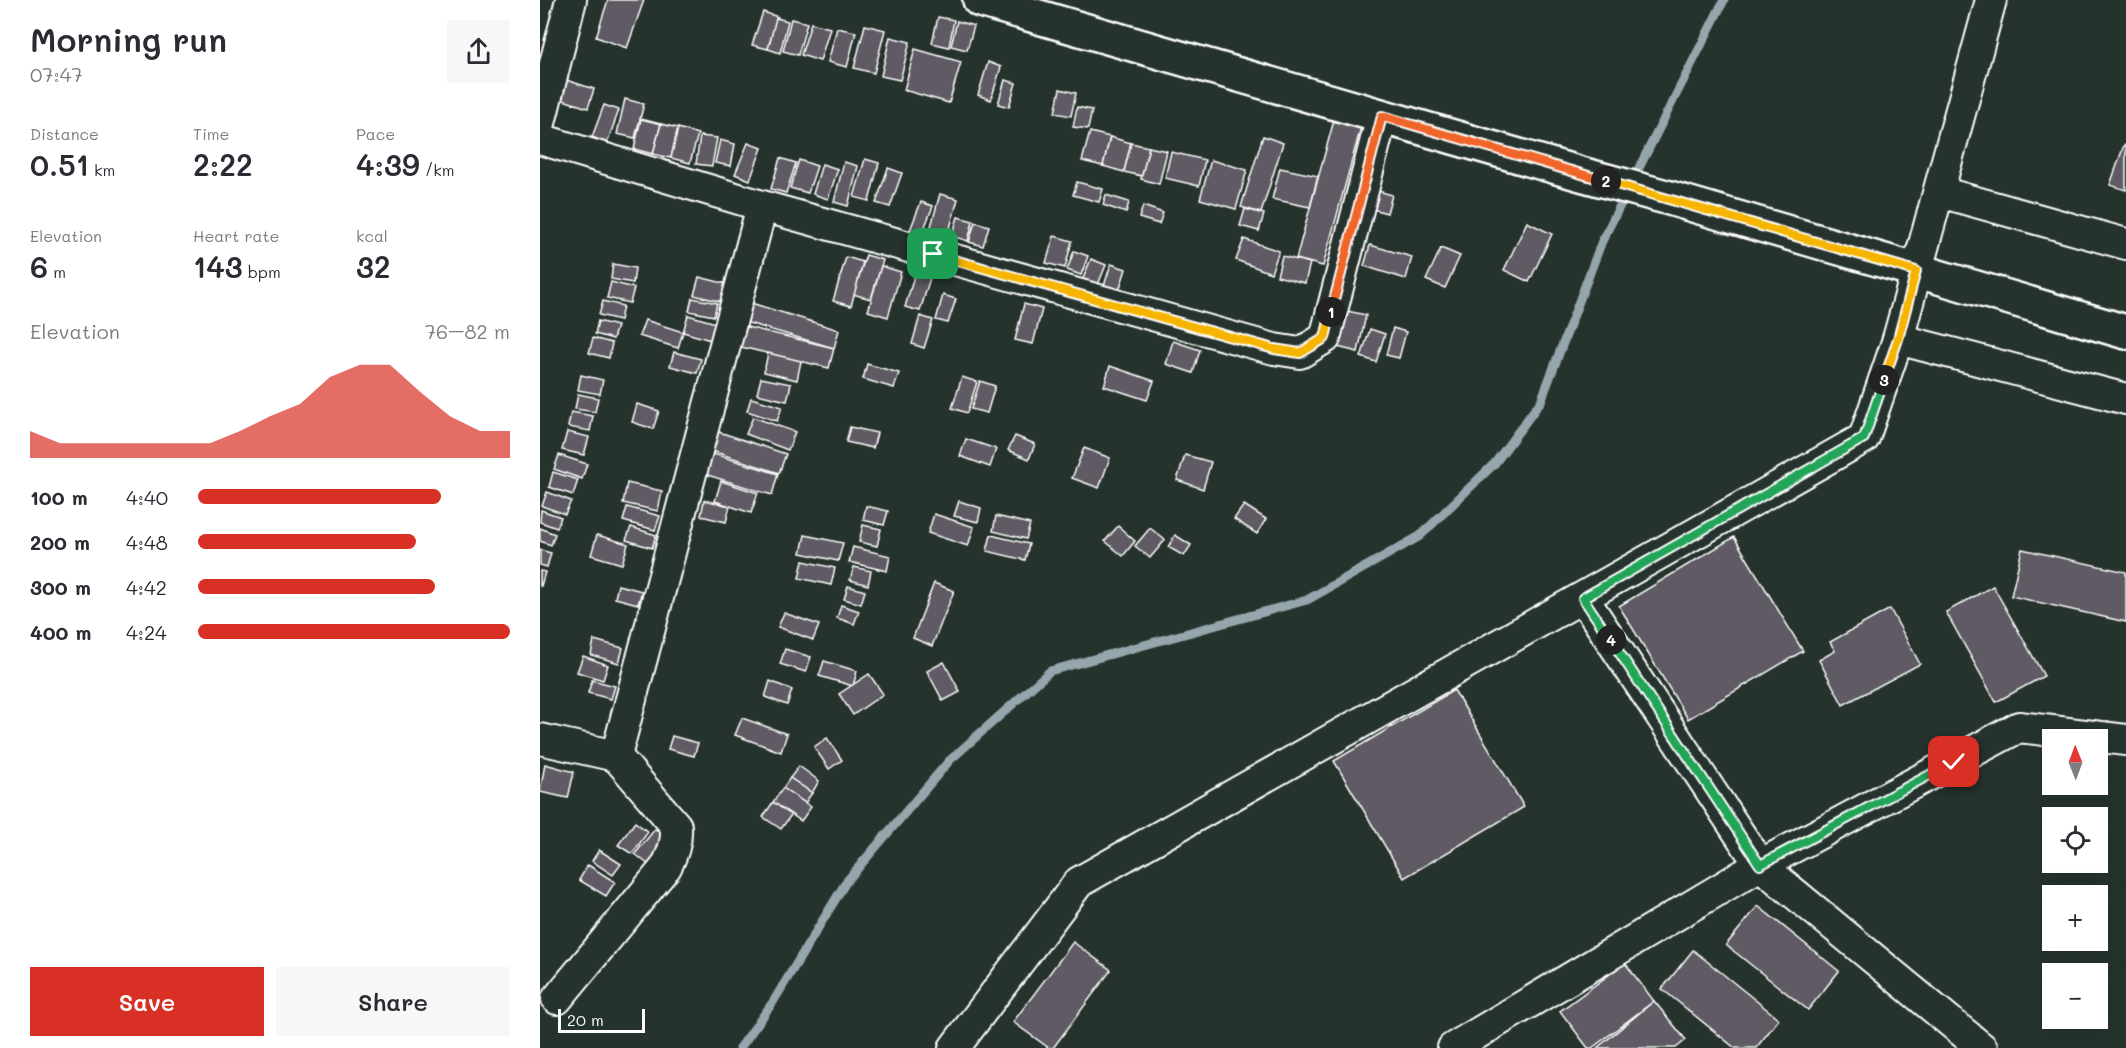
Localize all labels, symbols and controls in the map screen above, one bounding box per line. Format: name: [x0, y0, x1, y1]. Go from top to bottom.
text: Morning run: [30, 17, 227, 60]
button: share: [447, 20, 510, 83]
text: 07:47: [30, 61, 83, 87]
text: Distance: [30, 123, 99, 144]
text: Time: [193, 123, 229, 144]
text: Pace: [356, 123, 395, 144]
text: 0.51: [30, 144, 89, 184]
text: 2:22: [193, 144, 253, 184]
text: 4:39: [356, 144, 420, 184]
text: km: [89, 159, 115, 180]
text: /km: [420, 159, 455, 180]
pin: 2: [1591, 166, 1621, 196]
text: 2: [1602, 170, 1610, 191]
text: Elevation: [30, 225, 102, 246]
text: Heart rate: [193, 225, 279, 246]
text: kcal: [356, 225, 388, 246]
pin: [907, 228, 958, 279]
icon: arrive: [916, 237, 949, 270]
text: 6: [30, 246, 48, 286]
text: 143: [193, 246, 243, 286]
text: 32: [356, 246, 391, 286]
text: m: [48, 261, 66, 282]
text: bpm: [243, 261, 281, 282]
pin: 1: [1316, 297, 1346, 327]
text: 1: [1327, 301, 1335, 322]
text: Elevation: [30, 318, 120, 344]
text: 76–82 m: [425, 318, 510, 344]
pin: 3: [1869, 365, 1899, 395]
text: 3: [1879, 369, 1889, 390]
text: 100 m: [30, 484, 88, 510]
text: 4:40: [126, 484, 168, 510]
text: 200 m: [30, 529, 90, 555]
text: 4:48: [126, 529, 168, 555]
text: 300 m: [30, 574, 91, 600]
text: 4:42: [126, 574, 167, 600]
text: 400 m: [30, 619, 91, 645]
text: 4:24: [126, 619, 167, 645]
pin: 4: [1596, 625, 1626, 655]
text: 4: [1606, 629, 1616, 650]
north arrow: [2042, 729, 2108, 795]
map controls: [2042, 729, 2108, 1029]
pin: [1928, 736, 1979, 787]
icon: check: [1937, 745, 1970, 778]
button: locate: [2042, 807, 2108, 873]
button: +: [2042, 885, 2108, 951]
button: −: [2042, 963, 2108, 1029]
button: Save: [30, 967, 264, 1036]
button: Share: [276, 967, 510, 1036]
scale bar: [558, 1006, 645, 1034]
text: 20 m: [567, 1009, 604, 1030]

